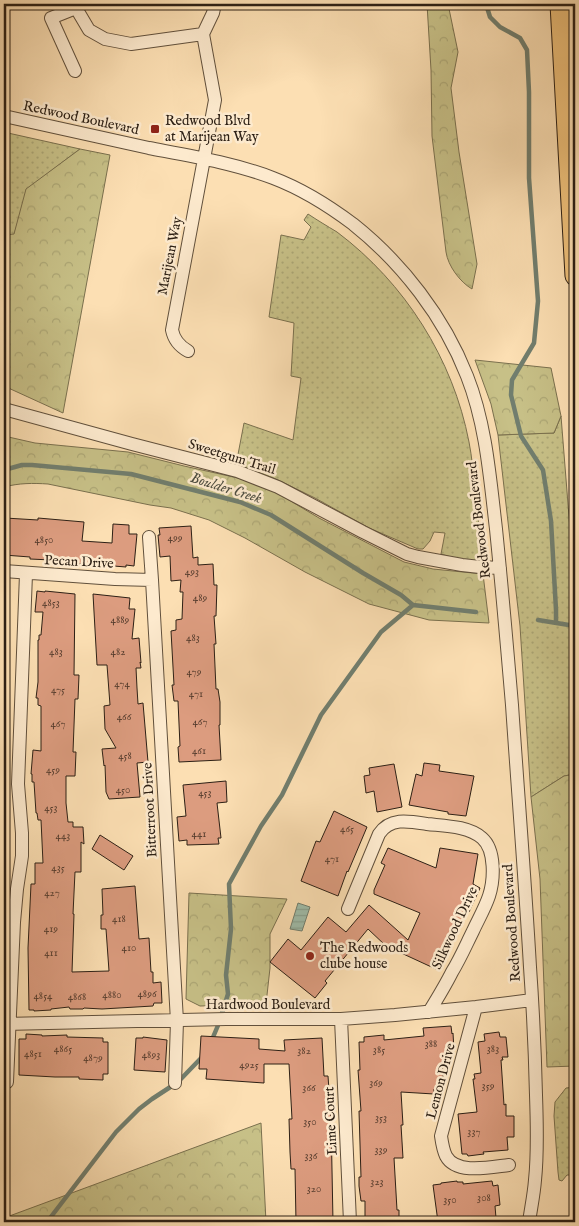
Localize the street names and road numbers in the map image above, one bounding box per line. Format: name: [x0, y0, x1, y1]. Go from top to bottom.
street label: Redwood Boulevard: [21, 97, 141, 139]
street label: Marijean Way: [154, 215, 186, 297]
street label: Sweetgum Trail: [186, 435, 278, 479]
street label: Redwood Boulevard: [463, 460, 495, 580]
street label: Pecan Drive: [44, 551, 115, 573]
street label: Bitterroot Drive: [139, 762, 161, 858]
street label: Redwood Boulevard: [499, 863, 525, 983]
street label: Silkwood Drive: [428, 883, 482, 972]
street label: Hardwood Boulevard: [206, 996, 331, 1014]
street label: Lemon Drive: [422, 1041, 460, 1121]
street label: Lime Court: [320, 1086, 342, 1156]

